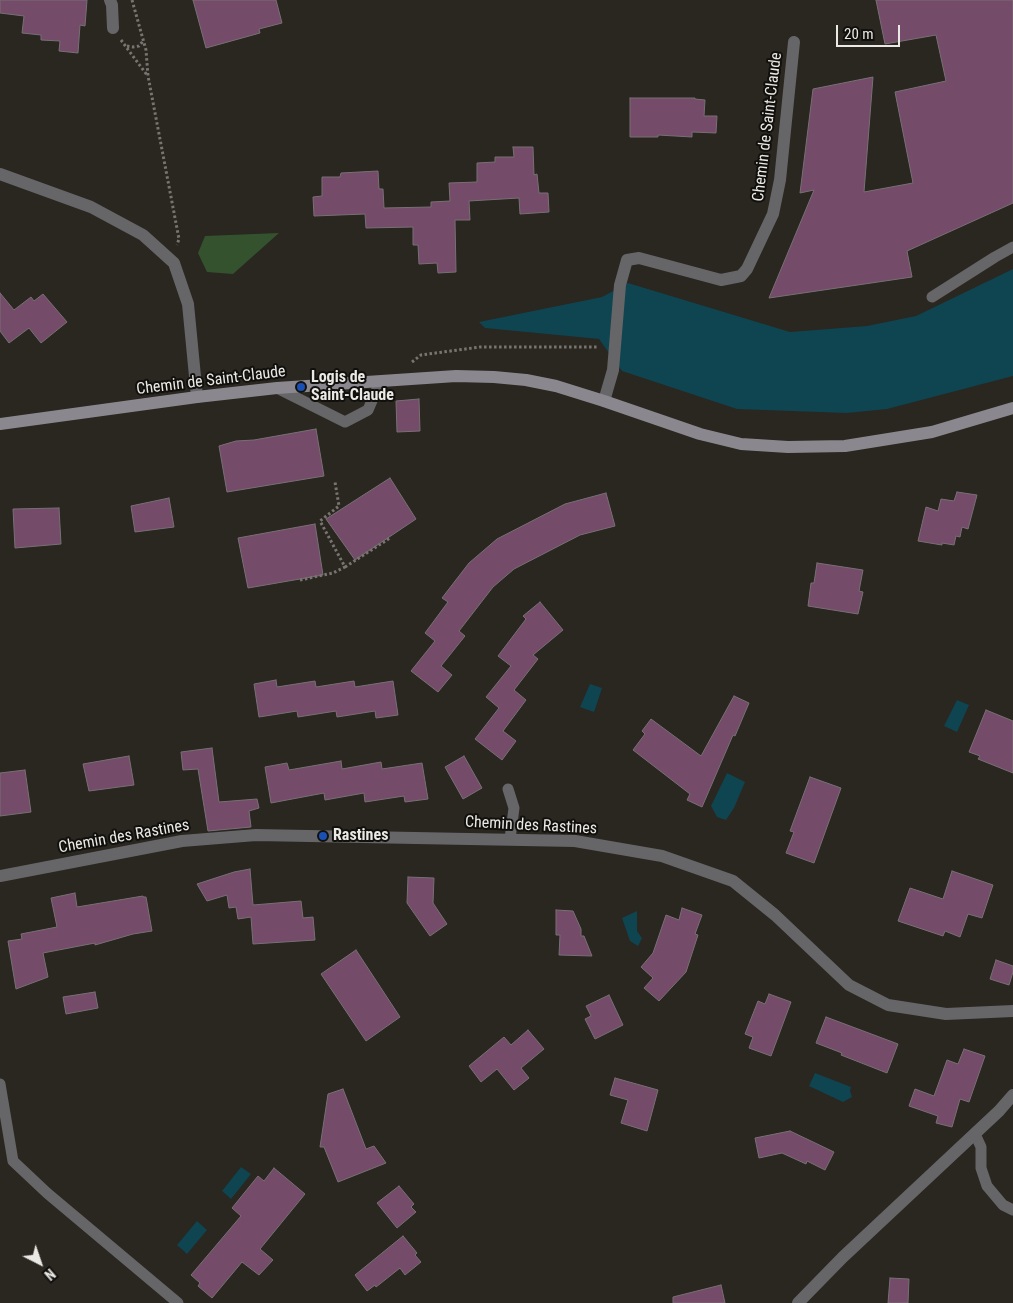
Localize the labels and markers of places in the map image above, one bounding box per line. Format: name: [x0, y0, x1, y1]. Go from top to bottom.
place label: Logis de Saint-Claude: [311, 368, 394, 406]
marker: Logis de Saint-Claude: [295, 381, 307, 393]
place label: Rastines: [333, 826, 388, 846]
marker: Rastines: [317, 830, 329, 842]

